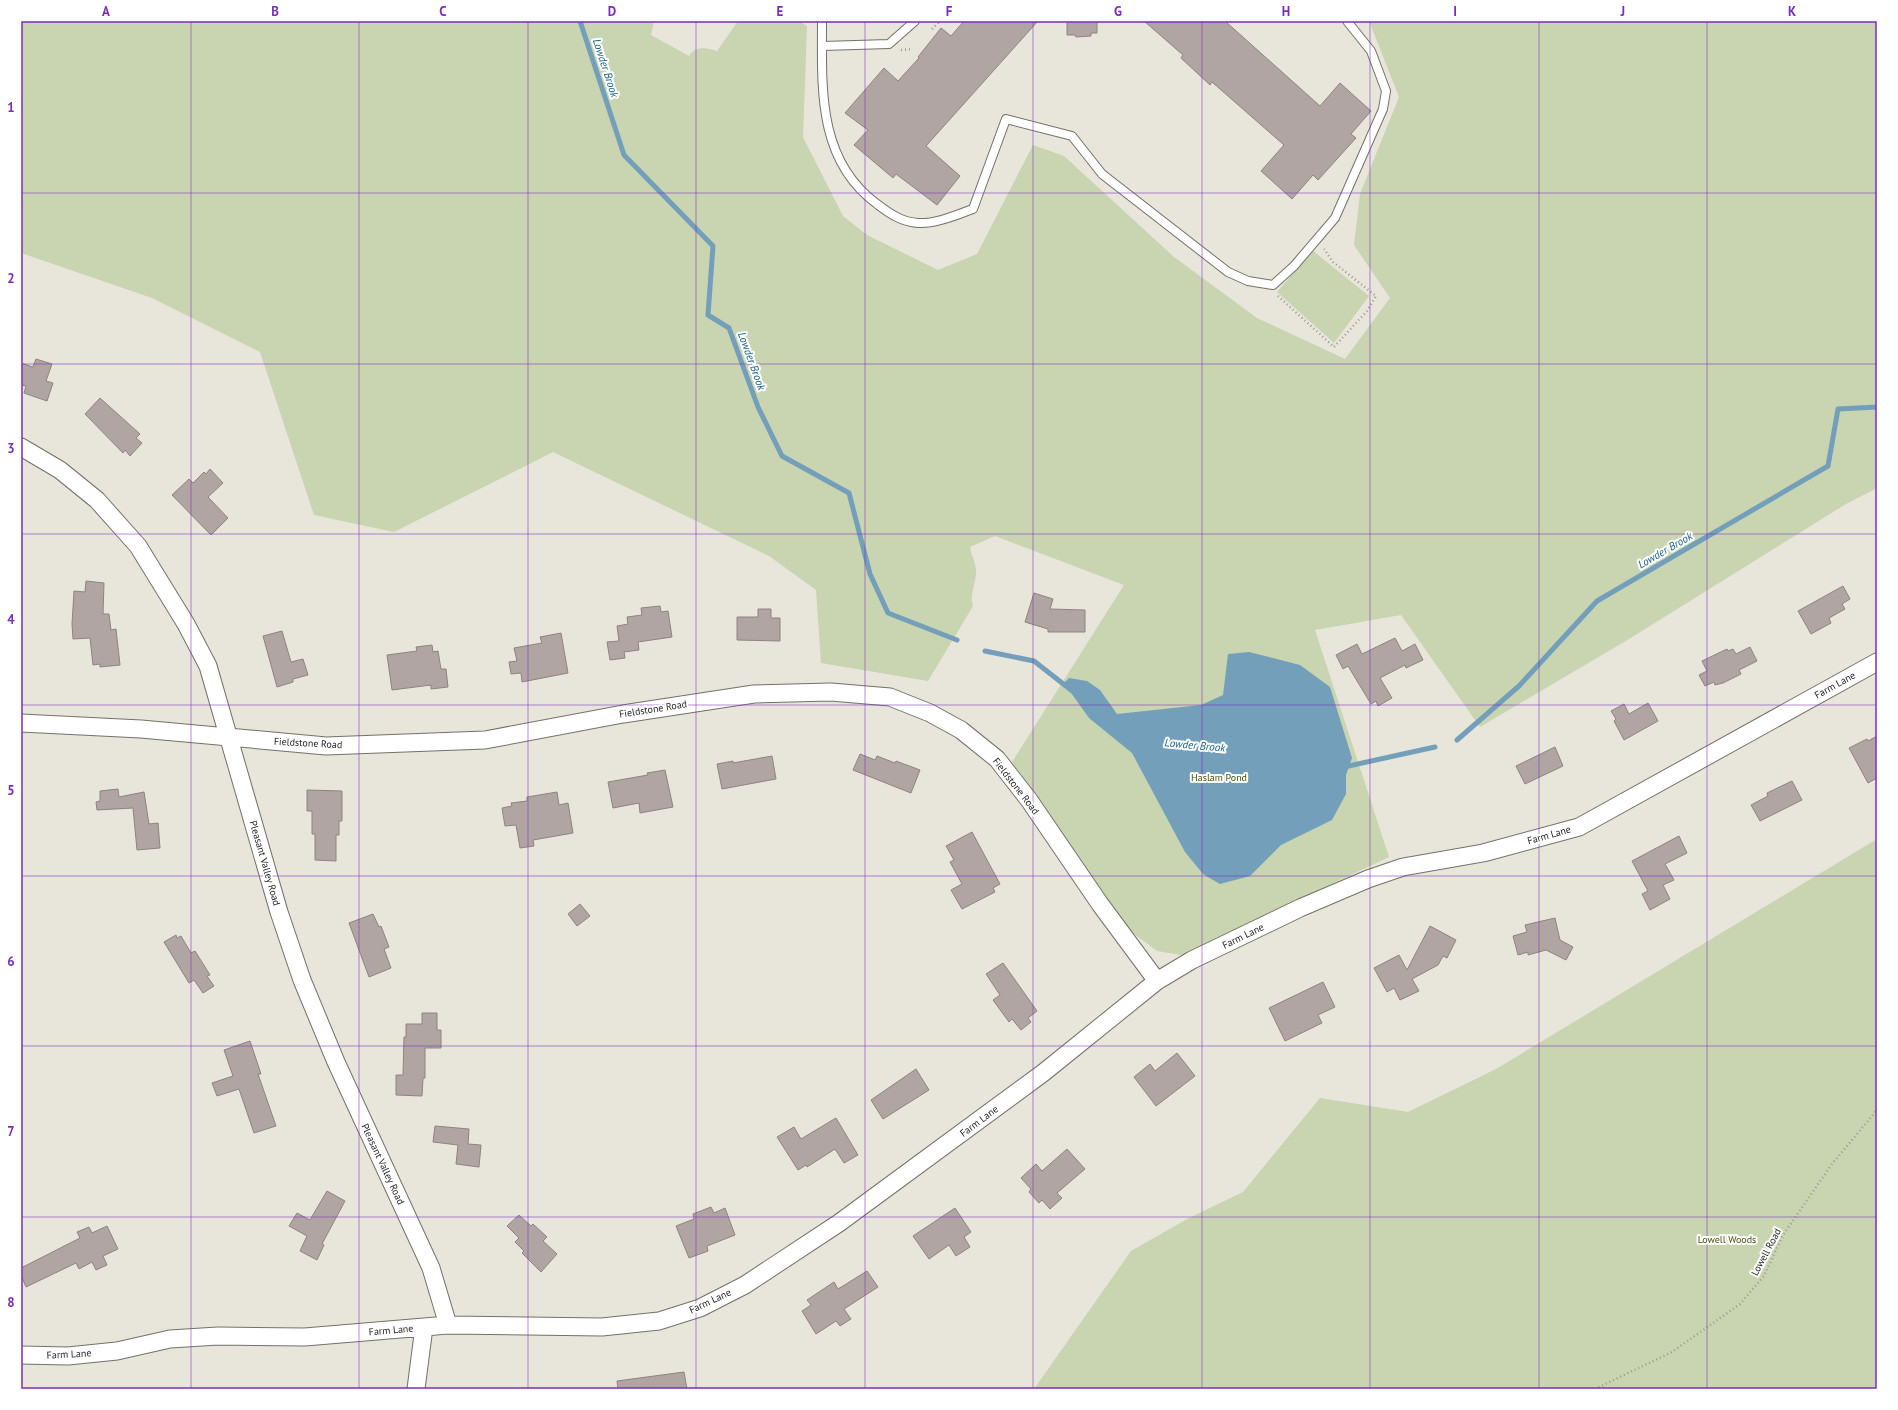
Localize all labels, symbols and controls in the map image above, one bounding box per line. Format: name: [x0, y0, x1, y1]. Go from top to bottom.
text: A: [102, 3, 110, 20]
text: B: [271, 3, 279, 20]
text: C: [439, 3, 447, 20]
text: D: [608, 3, 616, 20]
text: E: [777, 3, 784, 20]
text: F: [946, 3, 953, 20]
text: G: [1114, 3, 1122, 20]
text: H: [1282, 3, 1290, 20]
text: I: [1453, 3, 1457, 20]
text: J: [1620, 3, 1625, 20]
text: K: [1788, 3, 1796, 20]
water label: Lowder Brook: [590, 37, 622, 100]
text: 1: [7, 99, 15, 116]
text: 2: [7, 270, 15, 287]
water label: Lowder Brook: [735, 330, 769, 393]
text: 3: [7, 440, 15, 457]
water label: Lowder Brook: [1635, 528, 1696, 571]
text: 4: [7, 611, 15, 628]
street label: Farm Lane: [1812, 668, 1858, 702]
street label: Fieldstone Road: [618, 697, 688, 721]
street label: Fieldstone Road: [273, 735, 343, 751]
water label: Lowder Brook: [1164, 735, 1227, 755]
street label: Fieldstone Road: [990, 755, 1042, 817]
park label: Haslam Pond: [1191, 771, 1247, 784]
text: 5: [7, 782, 15, 799]
street label: Pleasant Valley Road: [247, 819, 283, 907]
street label: Farm Lane: [1526, 823, 1572, 847]
street label: Farm Lane: [1220, 920, 1266, 952]
text: 6: [7, 953, 15, 970]
street label: Farm Lane: [957, 1102, 1001, 1140]
street label: Pleasant Valley Road: [359, 1121, 407, 1207]
text: 7: [7, 1123, 15, 1140]
street label: Lowell Road: [1748, 1226, 1784, 1278]
park label: Lowell Woods: [1698, 1233, 1756, 1246]
street label: Farm Lane: [687, 1286, 733, 1316]
text: 8: [7, 1294, 15, 1311]
street label: Farm Lane: [368, 1322, 414, 1338]
street label: Farm Lane: [46, 1346, 92, 1362]

